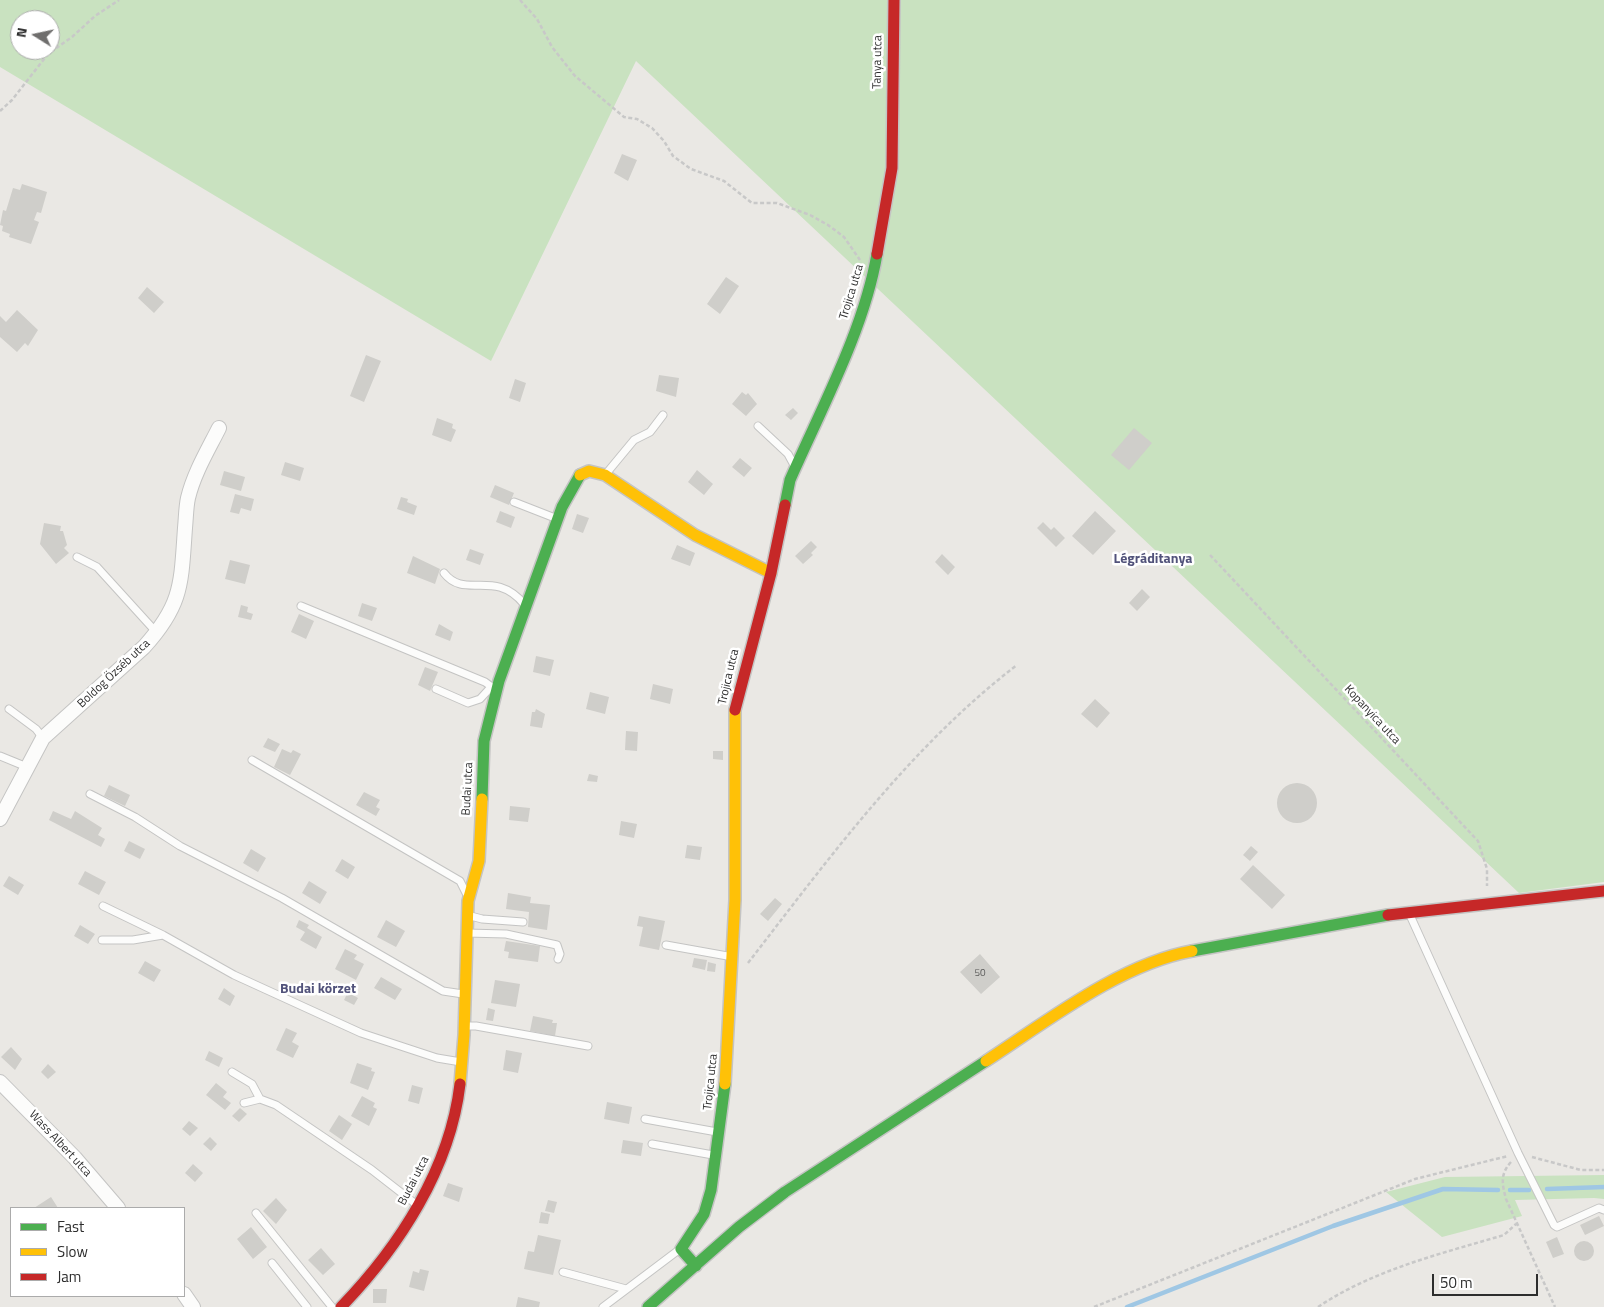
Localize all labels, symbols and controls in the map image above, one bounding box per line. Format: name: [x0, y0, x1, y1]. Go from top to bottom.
north arrow: [10, 10, 60, 60]
text: N: [10, 26, 32, 39]
street label: Tanya utca: [870, 35, 886, 89]
street label: Trojica utca: [837, 263, 867, 321]
district label: Légráditanya: [1114, 552, 1192, 568]
street label: Boldog Özséb utca: [75, 637, 153, 711]
street label: Trojica utca: [716, 648, 742, 706]
street label: Kopanyica utca: [1341, 682, 1403, 748]
street label: Budai utca: [459, 762, 477, 816]
house number: 50: [974, 968, 986, 980]
district label: Budai körzet: [280, 982, 356, 998]
street label: Trojica utca: [701, 1053, 721, 1111]
street label: Wass Albert utca: [26, 1108, 94, 1180]
street label: Budai utca: [396, 1154, 432, 1208]
legend: [10, 1207, 185, 1297]
text: Fast: [57, 1215, 84, 1238]
text: Slow: [57, 1240, 88, 1263]
scale bar: [1434, 1264, 1540, 1296]
text: Jam: [57, 1265, 81, 1288]
text: 50 m: [1440, 1271, 1473, 1294]

